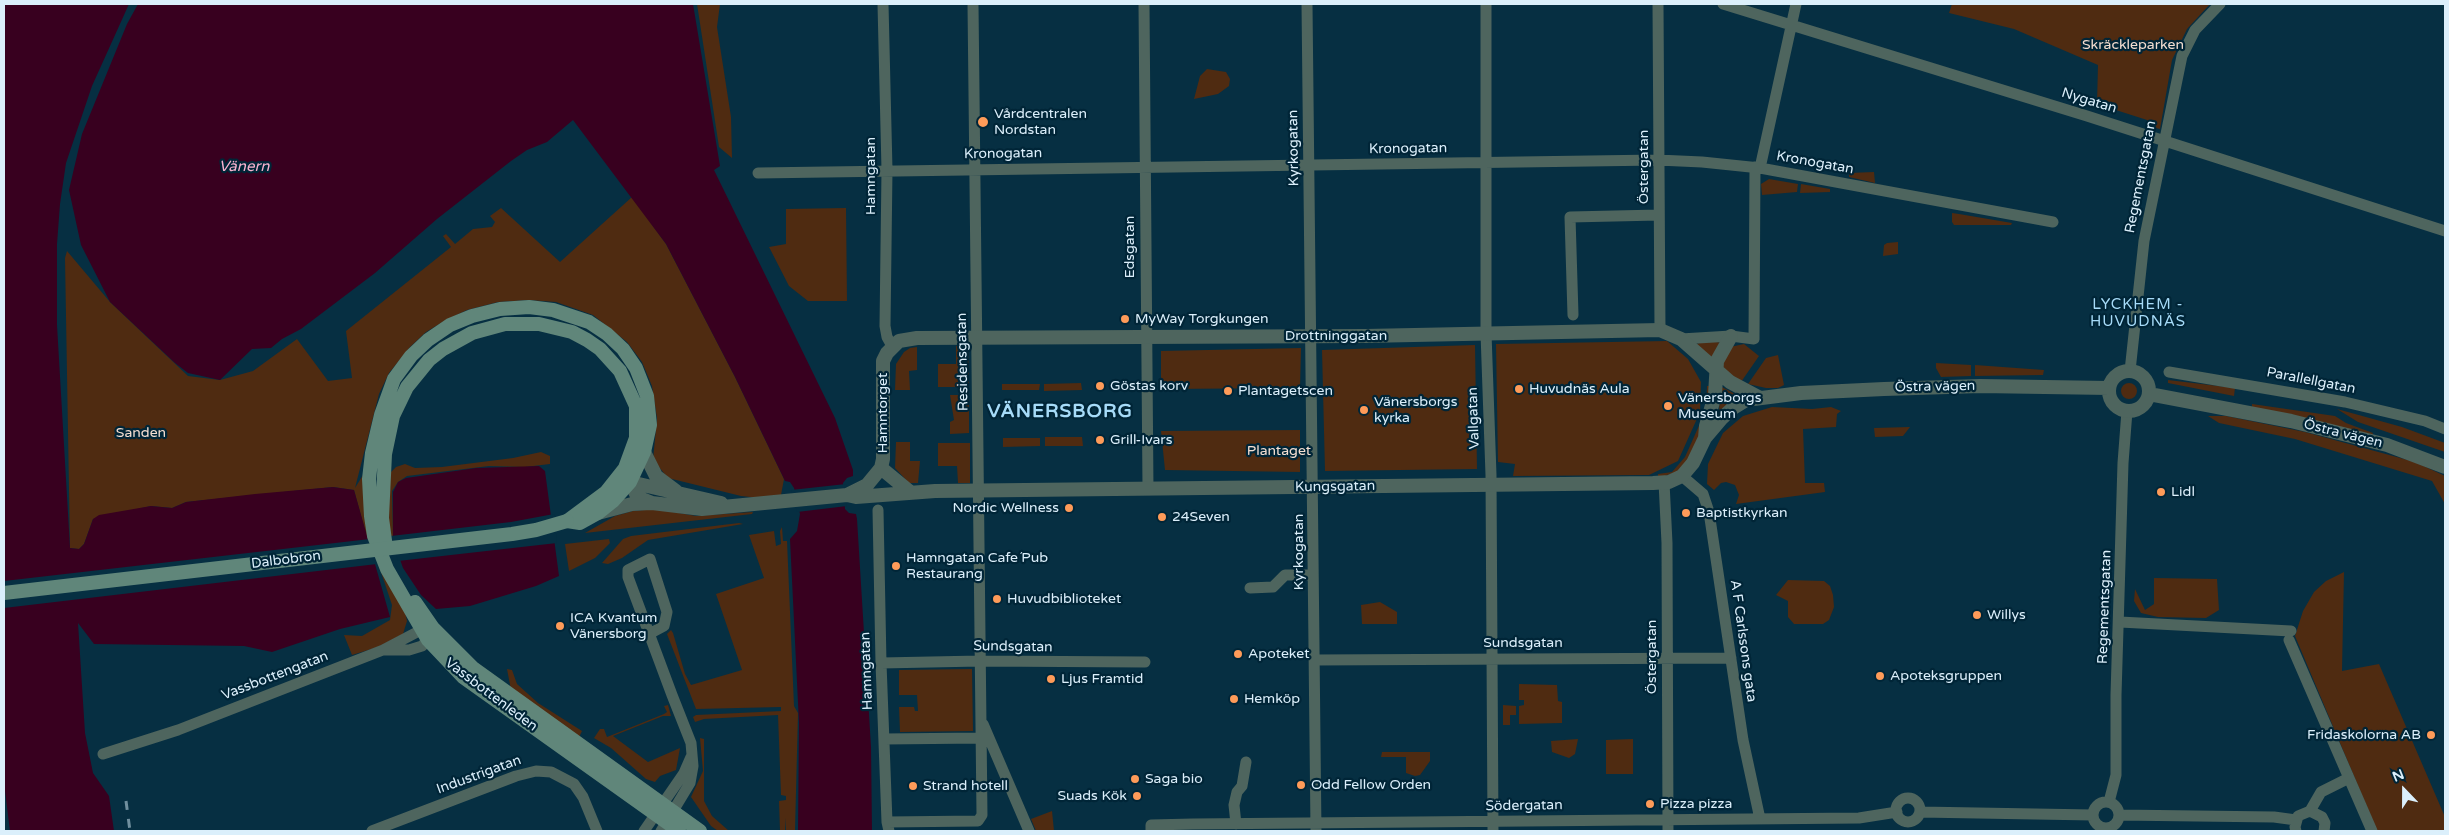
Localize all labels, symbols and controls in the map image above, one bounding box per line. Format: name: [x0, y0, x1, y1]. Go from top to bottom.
park label: Skräckleparken: [2082, 37, 2184, 53]
street label: Nygatan: [2059, 85, 2119, 117]
place label: Vårdcentralen Nordstan: [994, 106, 1087, 138]
street label: Kyrkogatan: [1285, 110, 1303, 186]
marker: Vårdcentralen Nordstan: [976, 115, 990, 129]
street label: Regementsgatan: [2122, 119, 2160, 235]
street label: Östergatan: [1636, 130, 1652, 204]
street label: Hamngatan: [863, 137, 879, 215]
street label: Kronogatan: [1369, 140, 1447, 158]
street label: Kronogatan: [964, 145, 1042, 163]
street label: Kronogatan: [1775, 148, 1855, 178]
water label: Vänern: [219, 158, 269, 176]
street label: Edsgatan: [1122, 216, 1138, 278]
district label: LYCKHEM - HUVUDNÄS: [2089, 296, 2187, 331]
place label: MyWay Torgkungen: [1135, 311, 1269, 327]
street label: Residensgatan: [954, 313, 972, 411]
marker: MyWay Torgkungen: [1119, 313, 1131, 325]
street label: Drottninggatan: [1285, 328, 1387, 344]
street label: Parallellgatan: [2265, 364, 2357, 398]
street label: Hamntorget: [875, 373, 891, 453]
place label: Göstas korv: [1110, 378, 1188, 394]
street label: Östra vägen: [1895, 378, 1975, 396]
marker: Göstas korv: [1094, 380, 1106, 392]
place label: Huvudnäs Aula: [1529, 381, 1630, 397]
place label: Plantagetscen: [1238, 383, 1333, 399]
marker: Huvudnäs Aula: [1513, 383, 1525, 395]
marker: Plantagetscen: [1222, 385, 1234, 397]
street label: Vallgatan: [1465, 387, 1483, 449]
place label: Vänersborgs Museum: [1678, 390, 1761, 422]
place label: Vänersborgs kyrka: [1374, 394, 1457, 427]
marker: Vänersborgs Museum: [1662, 400, 1674, 412]
district label: VÄNERSBORG: [986, 401, 1134, 423]
marker: Vänersborgs kyrka: [1358, 404, 1370, 416]
street label: Östra vägen: [2302, 416, 2384, 452]
park label: Sanden: [116, 425, 166, 441]
place label: Grill-Ivars: [1110, 432, 1172, 448]
marker: Grill-Ivars: [1094, 434, 1106, 446]
park label: Plantaget: [1247, 443, 1311, 459]
street label: Kungsgatan: [1295, 478, 1375, 496]
place label: Lidl: [2171, 484, 2195, 500]
marker: Lidl: [2155, 486, 2167, 498]
place label: Nordic Wellness: [953, 500, 1059, 516]
marker: Nordic Wellness: [1063, 502, 1075, 514]
place label: Baptistkyrkan: [1696, 505, 1788, 521]
marker: Baptistkyrkan: [1680, 507, 1692, 519]
place label: 24Seven: [1172, 509, 1230, 525]
marker: 24Seven: [1156, 511, 1168, 523]
street label: Kyrkogatan: [1291, 514, 1307, 590]
street label: Dalbobron: [250, 547, 322, 573]
place label: Hamngatan Cafe´Pub Restaurang: [906, 550, 1048, 582]
street label: Regementsgatan: [2095, 550, 2115, 664]
marker: Hamngatan Cafe´Pub Restaurang: [890, 560, 902, 572]
street label: A F Carlssons gata: [1726, 579, 1760, 703]
place label: Huvudbiblioteket: [1007, 591, 1121, 607]
marker: Huvudbiblioteket: [991, 593, 1003, 605]
place label: Willys: [1987, 607, 2026, 623]
marker: Willys: [1971, 609, 1983, 621]
place label: ICA Kvantum Vänersborg: [570, 610, 657, 642]
marker: ICA Kvantum Vänersborg: [554, 620, 566, 632]
street label: Östergatan: [1644, 620, 1660, 694]
street label: Hamngatan: [857, 632, 877, 710]
street label: Sundsgatan: [1483, 635, 1563, 651]
street label: Sundsgatan: [973, 638, 1053, 656]
place label: Apoteket: [1248, 646, 1310, 662]
street label: Vassbottengatan: [219, 648, 331, 704]
marker: Apoteket: [1232, 648, 1244, 660]
street label: Vassbottenleden: [442, 655, 540, 735]
place label: Apoteksgruppen: [1890, 668, 2002, 684]
marker: Apoteksgruppen: [1874, 670, 1886, 682]
place label: Ljus Framtid: [1061, 671, 1143, 687]
marker: Ljus Framtid: [1045, 673, 1057, 685]
place label: Hemköp: [1244, 691, 1300, 707]
marker: Hemköp: [1228, 693, 1240, 705]
place label: Fridaskolorna AB: [2307, 727, 2421, 743]
marker: Fridaskolorna AB: [2425, 729, 2437, 741]
street label: Industrigatan: [434, 752, 524, 798]
north arrow: [2379, 765, 2429, 815]
text: N: [2390, 766, 2407, 786]
place label: Saga bio: [1145, 771, 1203, 787]
marker: Saga bio: [1129, 773, 1141, 785]
place label: Odd Fellow Orden: [1311, 777, 1431, 793]
place label: Strand hotell: [923, 778, 1008, 794]
marker: Odd Fellow Orden: [1295, 779, 1307, 791]
marker: Strand hotell: [907, 780, 919, 792]
place label: Suads Kök: [1057, 788, 1127, 804]
marker: Suads Kök: [1131, 790, 1143, 802]
place label: Pizza pizza: [1660, 796, 1732, 812]
street label: Södergatan: [1485, 797, 1563, 815]
marker: Pizza pizza: [1644, 798, 1656, 810]

